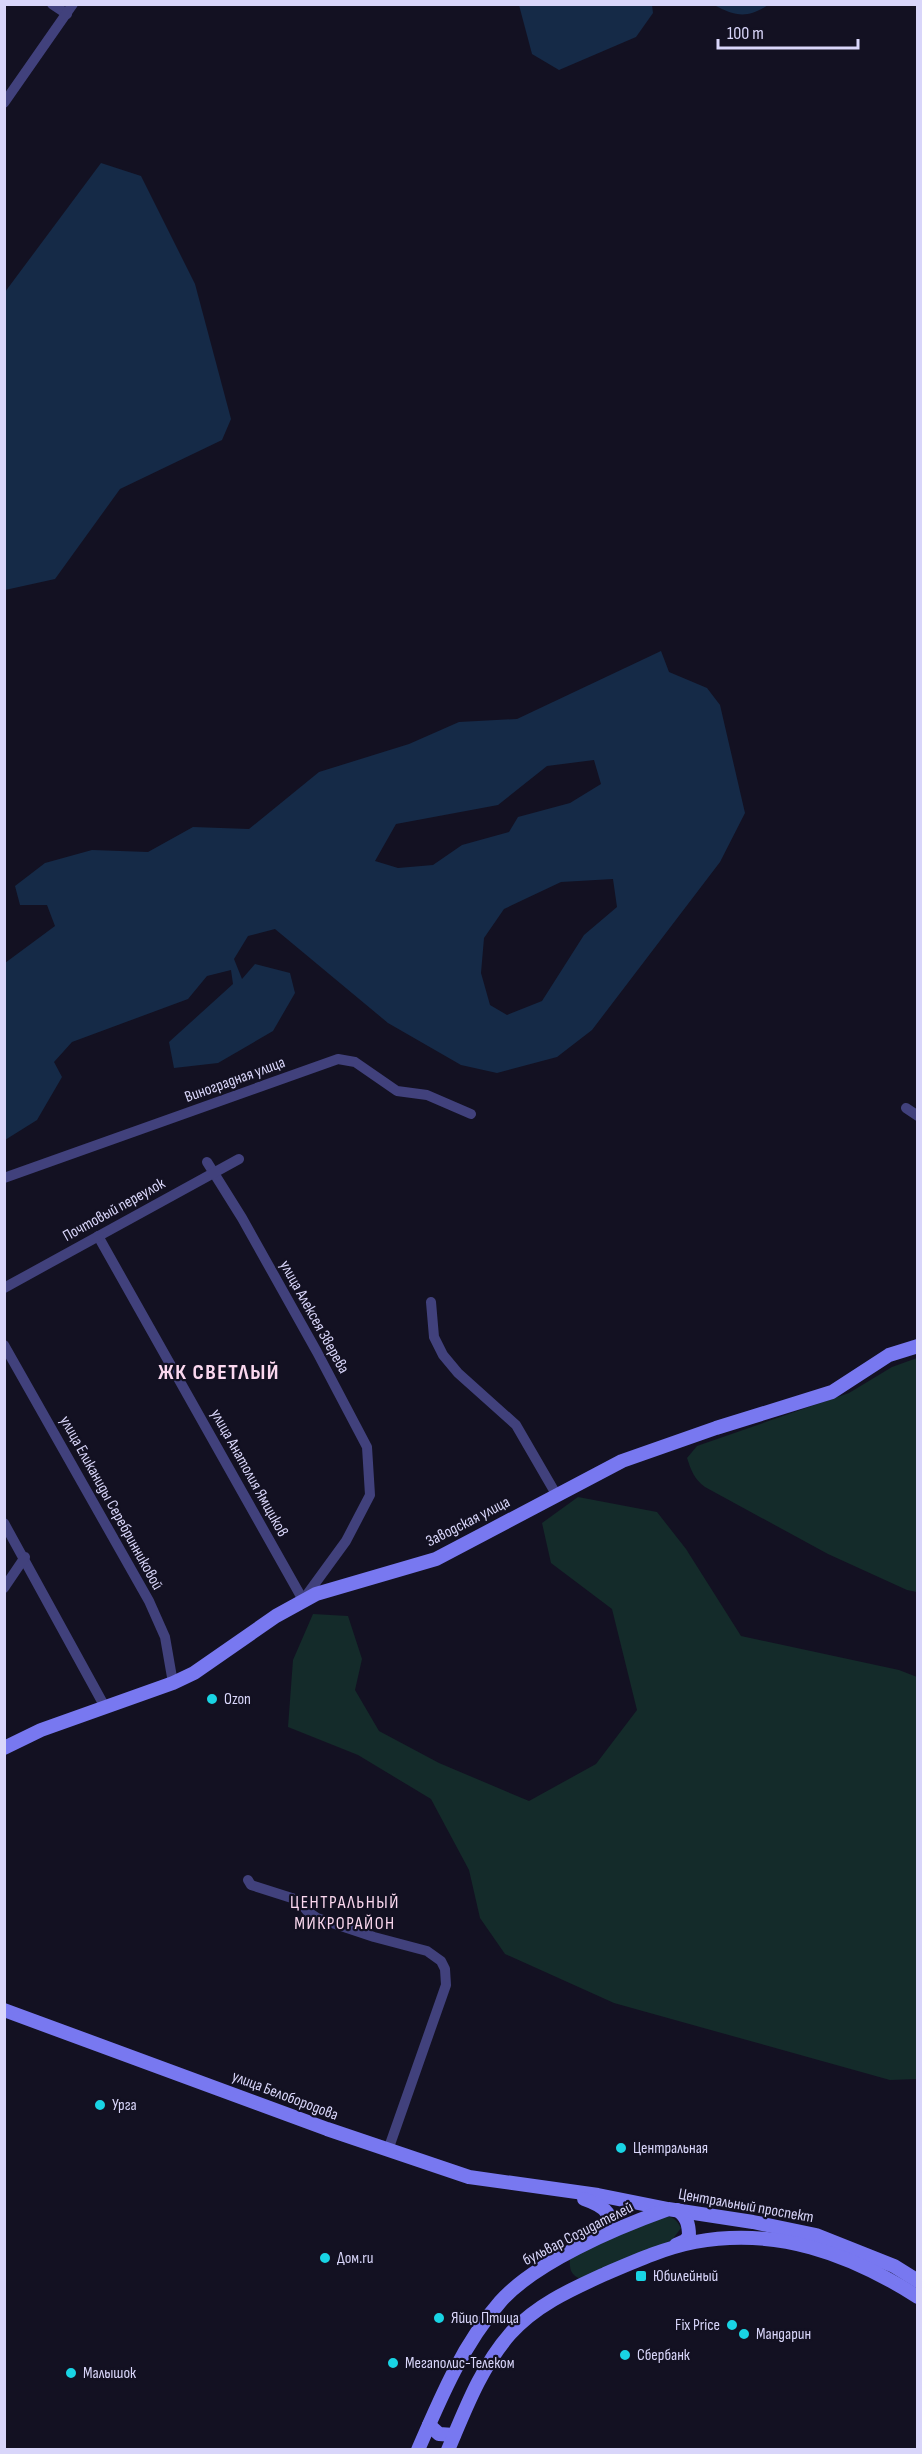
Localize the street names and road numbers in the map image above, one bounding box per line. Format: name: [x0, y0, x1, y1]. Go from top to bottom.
street label: Виноградная улица: [182, 1053, 288, 1107]
street label: Почтовый переулок: [60, 1174, 169, 1246]
street label: улица Алексея Зверева: [275, 1257, 353, 1377]
street label: улица Анатолия Ямщиков: [206, 1406, 292, 1540]
street label: улица Еликаниды Серебринниковой: [55, 1413, 167, 1593]
street label: Заводская улица: [423, 1493, 513, 1551]
street label: улица Белобородова: [229, 2067, 341, 2125]
street label: Центральный проспект: [677, 2185, 815, 2227]
street label: бульвар Созидателей: [520, 2198, 636, 2270]

